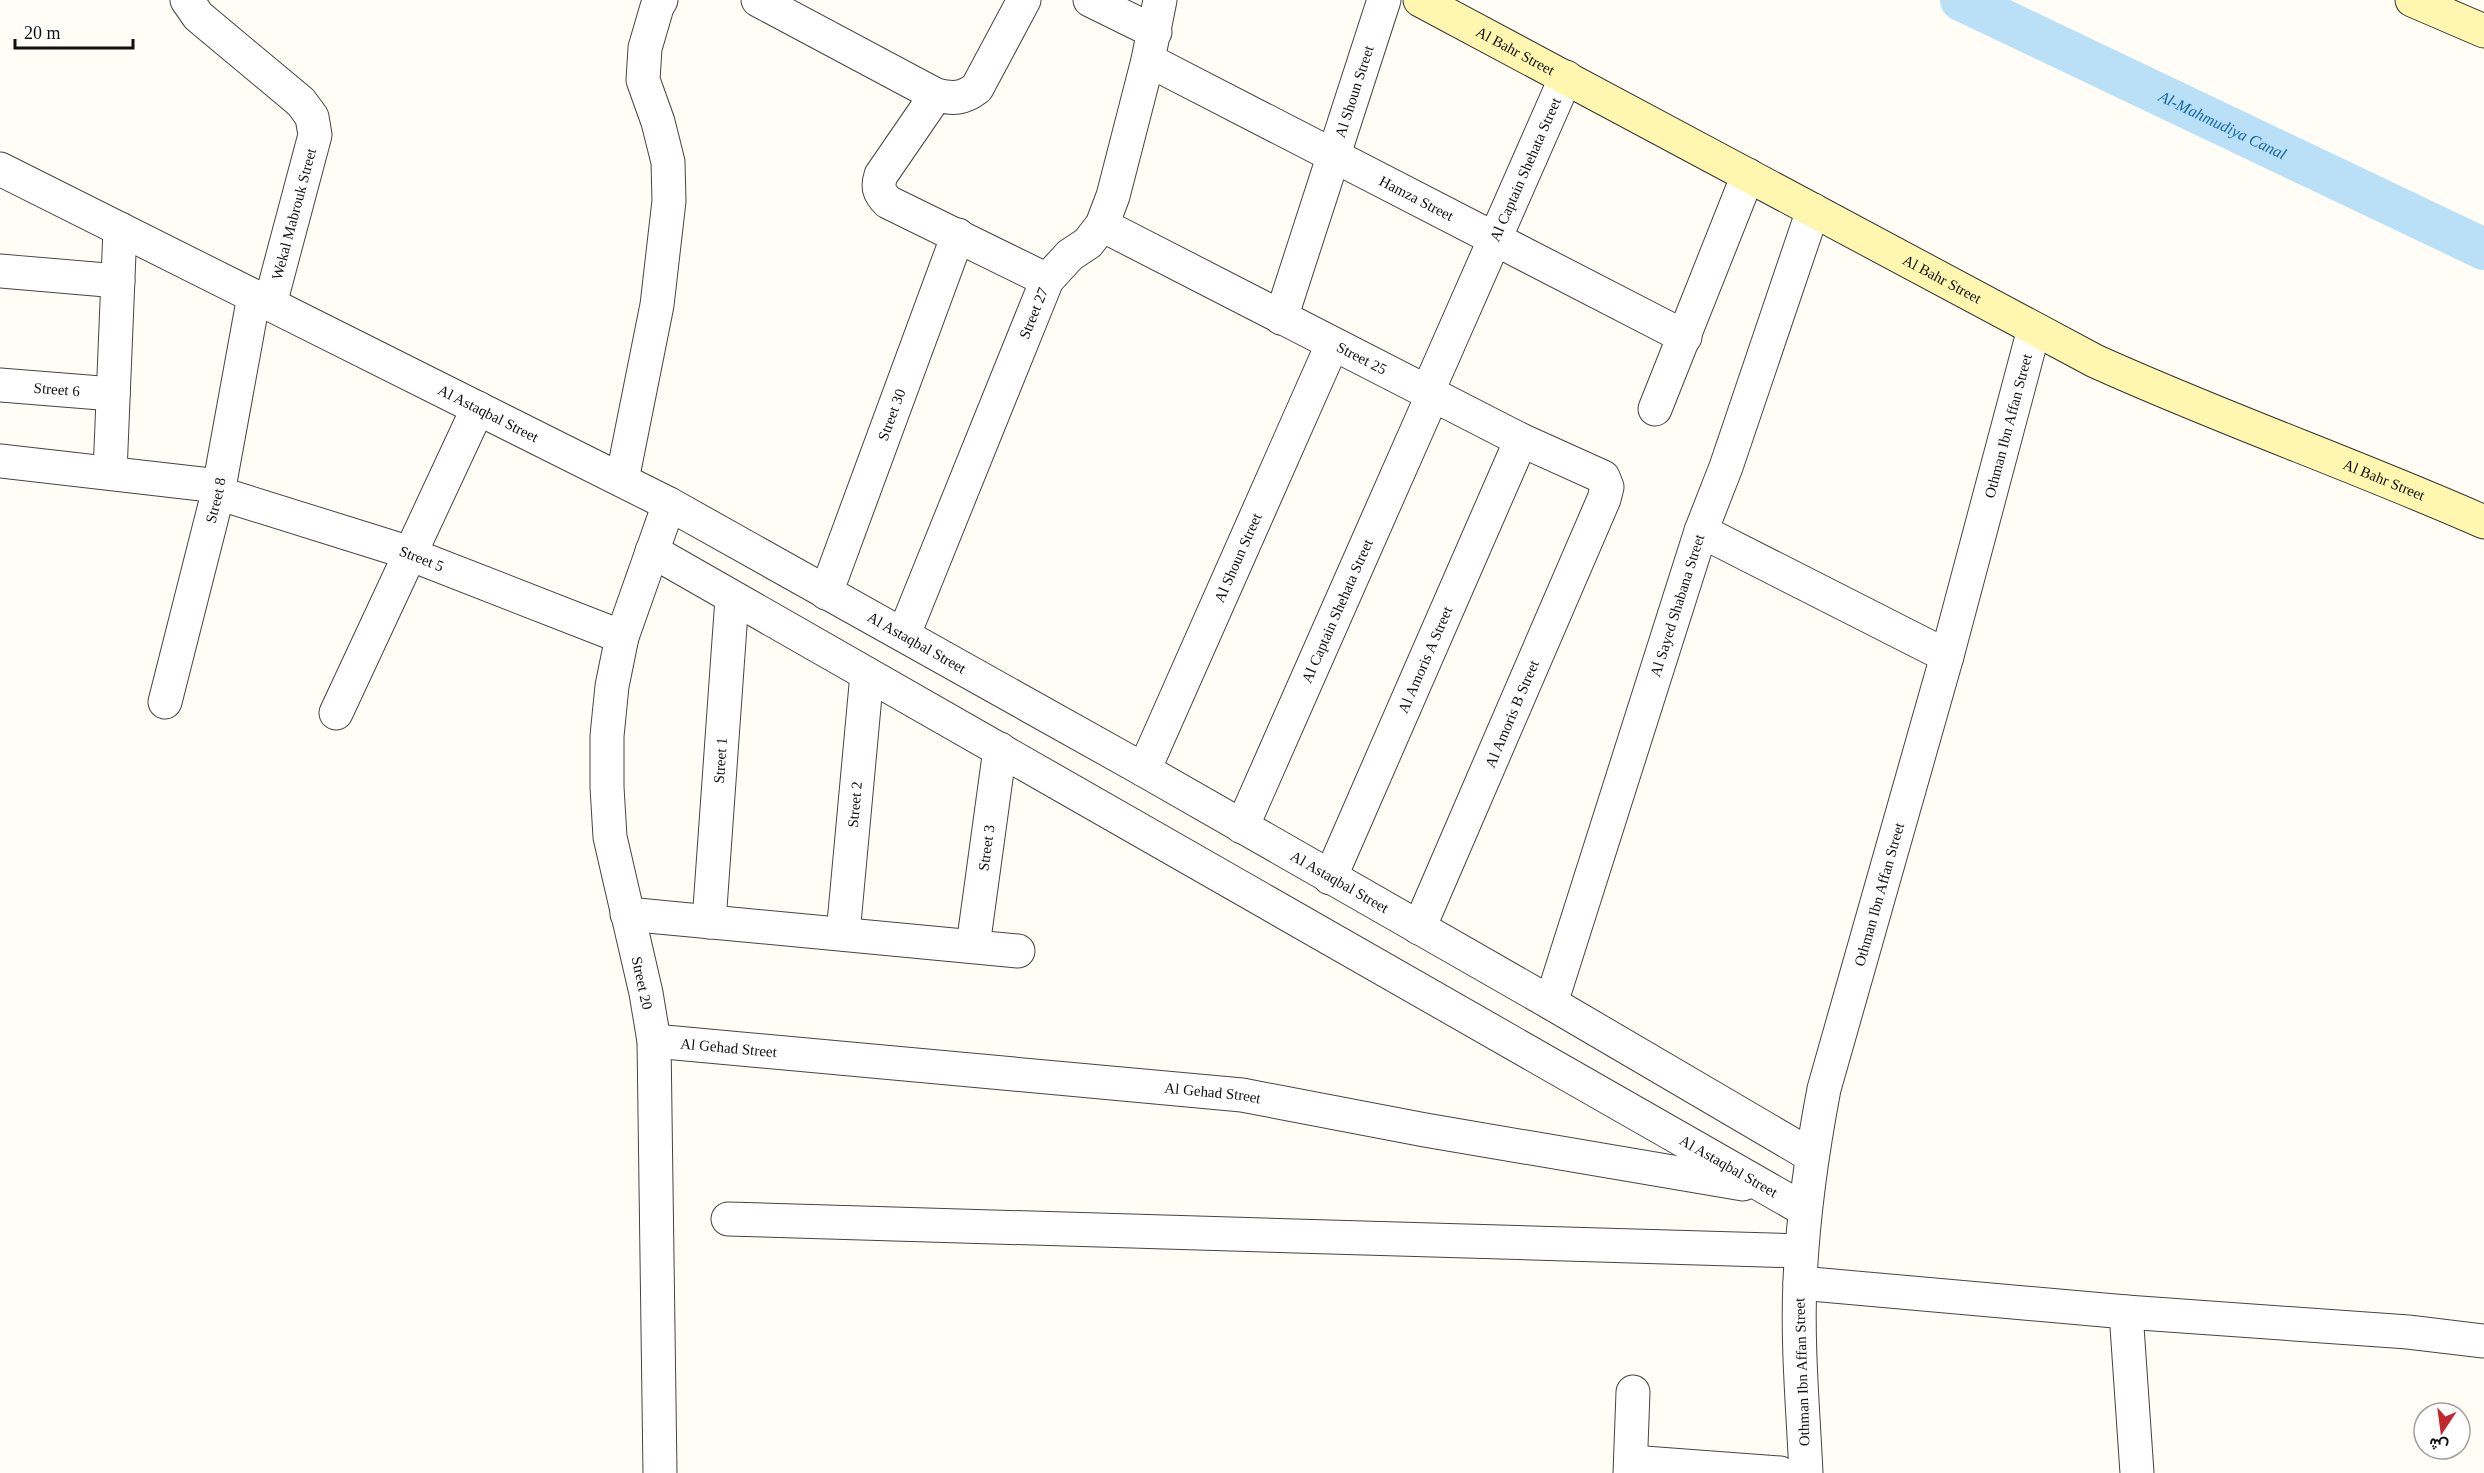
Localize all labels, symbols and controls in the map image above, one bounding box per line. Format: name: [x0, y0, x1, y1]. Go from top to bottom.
scale bar: [15, 12, 134, 50]
text: 20 m: [24, 23, 61, 43]
street label: Al Bahr Street: [1473, 23, 1558, 79]
street label: Al Shoun Street: [1332, 43, 1377, 140]
water label: Al-Mahmudiya Canal: [2155, 87, 2290, 163]
street label: Al Captain Shehata Street: [1487, 94, 1564, 244]
street label: Wekal Mabrouk Street: [269, 146, 319, 281]
street label: Hamza Street: [1377, 173, 1457, 225]
street label: Al Bahr Street: [1900, 252, 1985, 307]
street label: Street 27: [1016, 285, 1051, 341]
street label: Street 25: [1334, 339, 1389, 378]
street label: Othman Ibn Affan Street: [1981, 351, 2035, 500]
street label: Street 6: [33, 380, 81, 399]
street label: Al Astaqbal Street: [435, 382, 542, 446]
street label: Street 30: [875, 387, 909, 443]
street label: Al Bahr Street: [2341, 456, 2428, 504]
street label: Street 8: [203, 476, 229, 525]
street label: Al Shoun Street: [1211, 510, 1265, 605]
street label: Al Sayed Shabana Street: [1647, 531, 1708, 679]
street label: Al Captain Shehata Street: [1299, 536, 1376, 685]
street label: Street 5: [397, 543, 446, 575]
street label: Al Amoris A Street: [1395, 603, 1456, 716]
street label: Al Astaqbal Street: [865, 609, 969, 677]
street label: Al Amoris B Street: [1482, 657, 1542, 770]
street label: Street 1: [711, 737, 730, 784]
street label: Street 2: [845, 781, 865, 828]
street label: Othman Ibn Affan Street: [1851, 820, 1907, 968]
street label: Street 3: [975, 824, 998, 872]
street label: Al Astaqbal Street: [1288, 848, 1392, 917]
street label: Street 20: [629, 955, 655, 1011]
street label: Al Gehad Street: [680, 1035, 778, 1060]
street label: Al Gehad Street: [1164, 1080, 1263, 1107]
street label: Al Astaqbal Street: [1677, 1132, 1781, 1201]
street label: Othman Ibn Affan Street: [1791, 1297, 1813, 1446]
north arrow: [2412, 1401, 2472, 1461]
text: ش: [2427, 1434, 2450, 1456]

